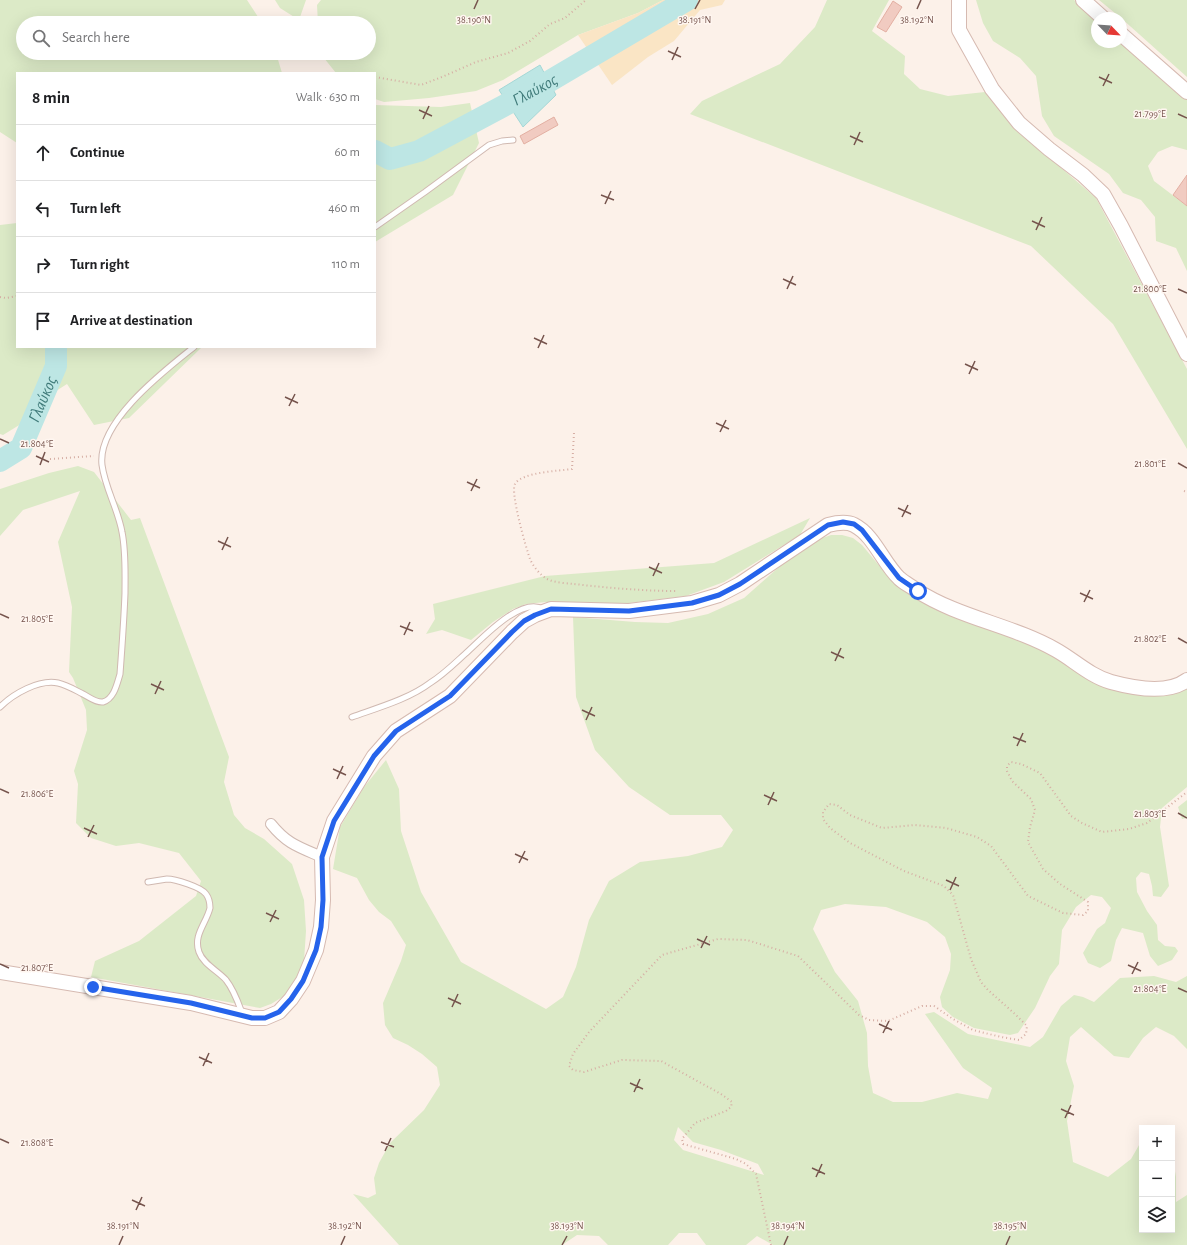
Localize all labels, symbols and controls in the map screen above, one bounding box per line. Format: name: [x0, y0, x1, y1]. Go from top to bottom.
north arrow: [1091, 12, 1127, 48]
text: 38.190°N: [457, 15, 491, 25]
text: 38.191°N: [679, 15, 711, 25]
text: 38.192°N: [900, 15, 934, 25]
search box: [16, 16, 376, 60]
icon: search: [30, 27, 52, 49]
text: Search here: [62, 30, 130, 45]
water label: Γλαύκος: [510, 71, 561, 109]
text: 8 min: [32, 89, 70, 106]
text: Walk · 630 m: [296, 91, 360, 104]
text: 21.799°E: [1134, 109, 1166, 119]
icon: ahead: [32, 142, 54, 164]
text: Continue: [70, 145, 125, 160]
text: 60 m: [334, 146, 360, 159]
icon: left: [32, 198, 54, 220]
text: Turn left: [70, 201, 121, 216]
text: 460 m: [328, 202, 360, 215]
icon: right: [32, 254, 54, 276]
text: Turn right: [70, 257, 129, 272]
text: 110 m: [332, 258, 360, 271]
text: 21.800°E: [1133, 284, 1167, 294]
icon: arrive: [32, 310, 54, 332]
text: Arrive at destination: [70, 313, 193, 328]
water label: Γλαύκος: [25, 374, 61, 425]
text: 21.804°E: [21, 439, 54, 449]
text: 21.801°E: [1134, 459, 1166, 469]
route start: [909, 582, 927, 600]
text: 21.805°E: [21, 614, 53, 624]
text: 21.802°E: [1134, 634, 1166, 644]
text: 21.806°E: [21, 789, 54, 799]
text: 21.803°E: [1134, 809, 1166, 819]
text: 21.807°E: [21, 963, 53, 973]
route end: [84, 978, 102, 996]
text: 21.804°E: [1134, 984, 1167, 994]
map controls: [1139, 1125, 1175, 1233]
button: +: [1139, 1125, 1175, 1161]
text: 21.808°E: [21, 1138, 54, 1148]
button: −: [1139, 1161, 1175, 1197]
button: layers: [1139, 1197, 1175, 1233]
text: 38.191°N: [107, 1221, 139, 1231]
text: 38.192°N: [328, 1221, 362, 1231]
text: 38.193°N: [550, 1221, 584, 1231]
text: 38.194°N: [771, 1221, 805, 1231]
text: 38.195°N: [993, 1221, 1027, 1231]

